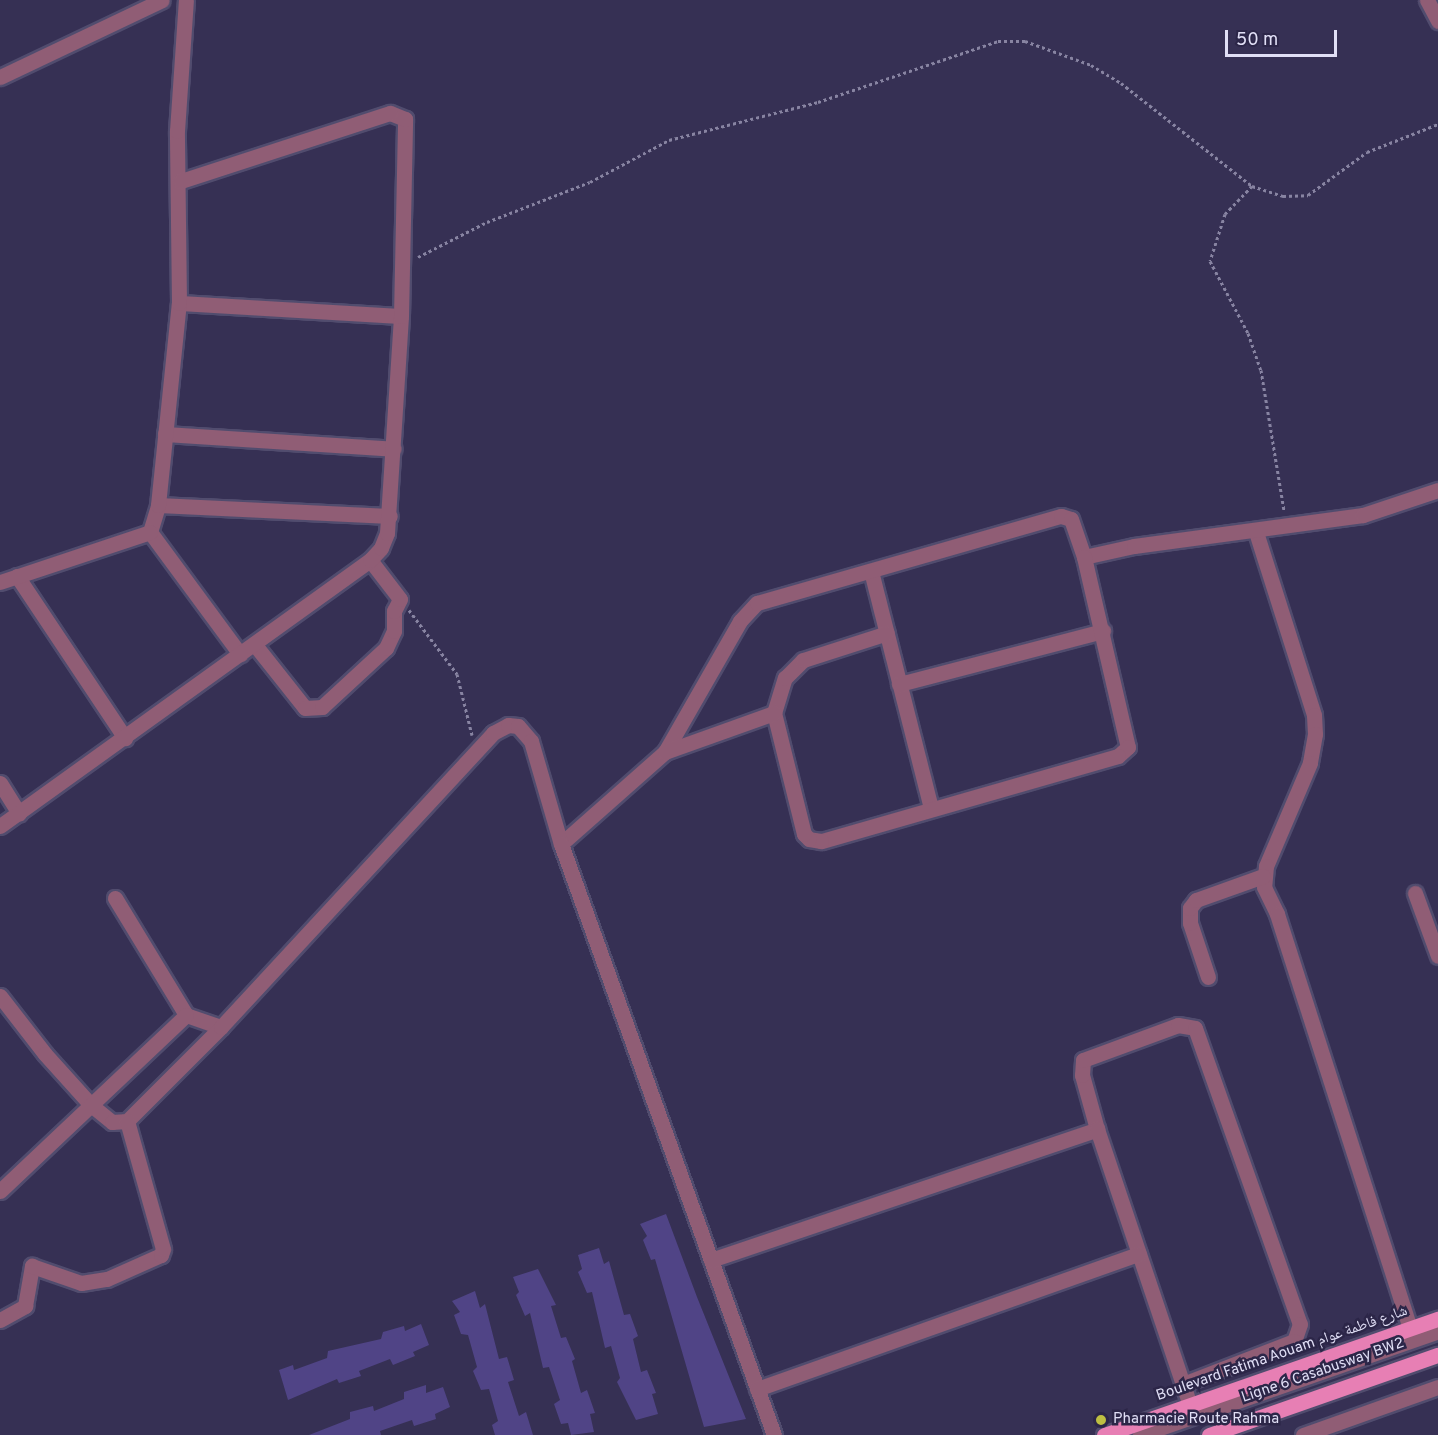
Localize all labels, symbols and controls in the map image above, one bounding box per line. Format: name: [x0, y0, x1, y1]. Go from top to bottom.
scale bar: [1228, 18, 1340, 56]
text: 50 m: [1236, 29, 1278, 52]
street label: Boulevard Fatima Aouam شارع فاطمة عوام: [1154, 1302, 1410, 1406]
street label: Ligne 6 Casabusway BW2: [1239, 1335, 1407, 1407]
place label: Pharmacie Route Rahma: [1113, 1411, 1279, 1429]
marker: Pharmacie Route Rahma: [1094, 1413, 1108, 1427]

